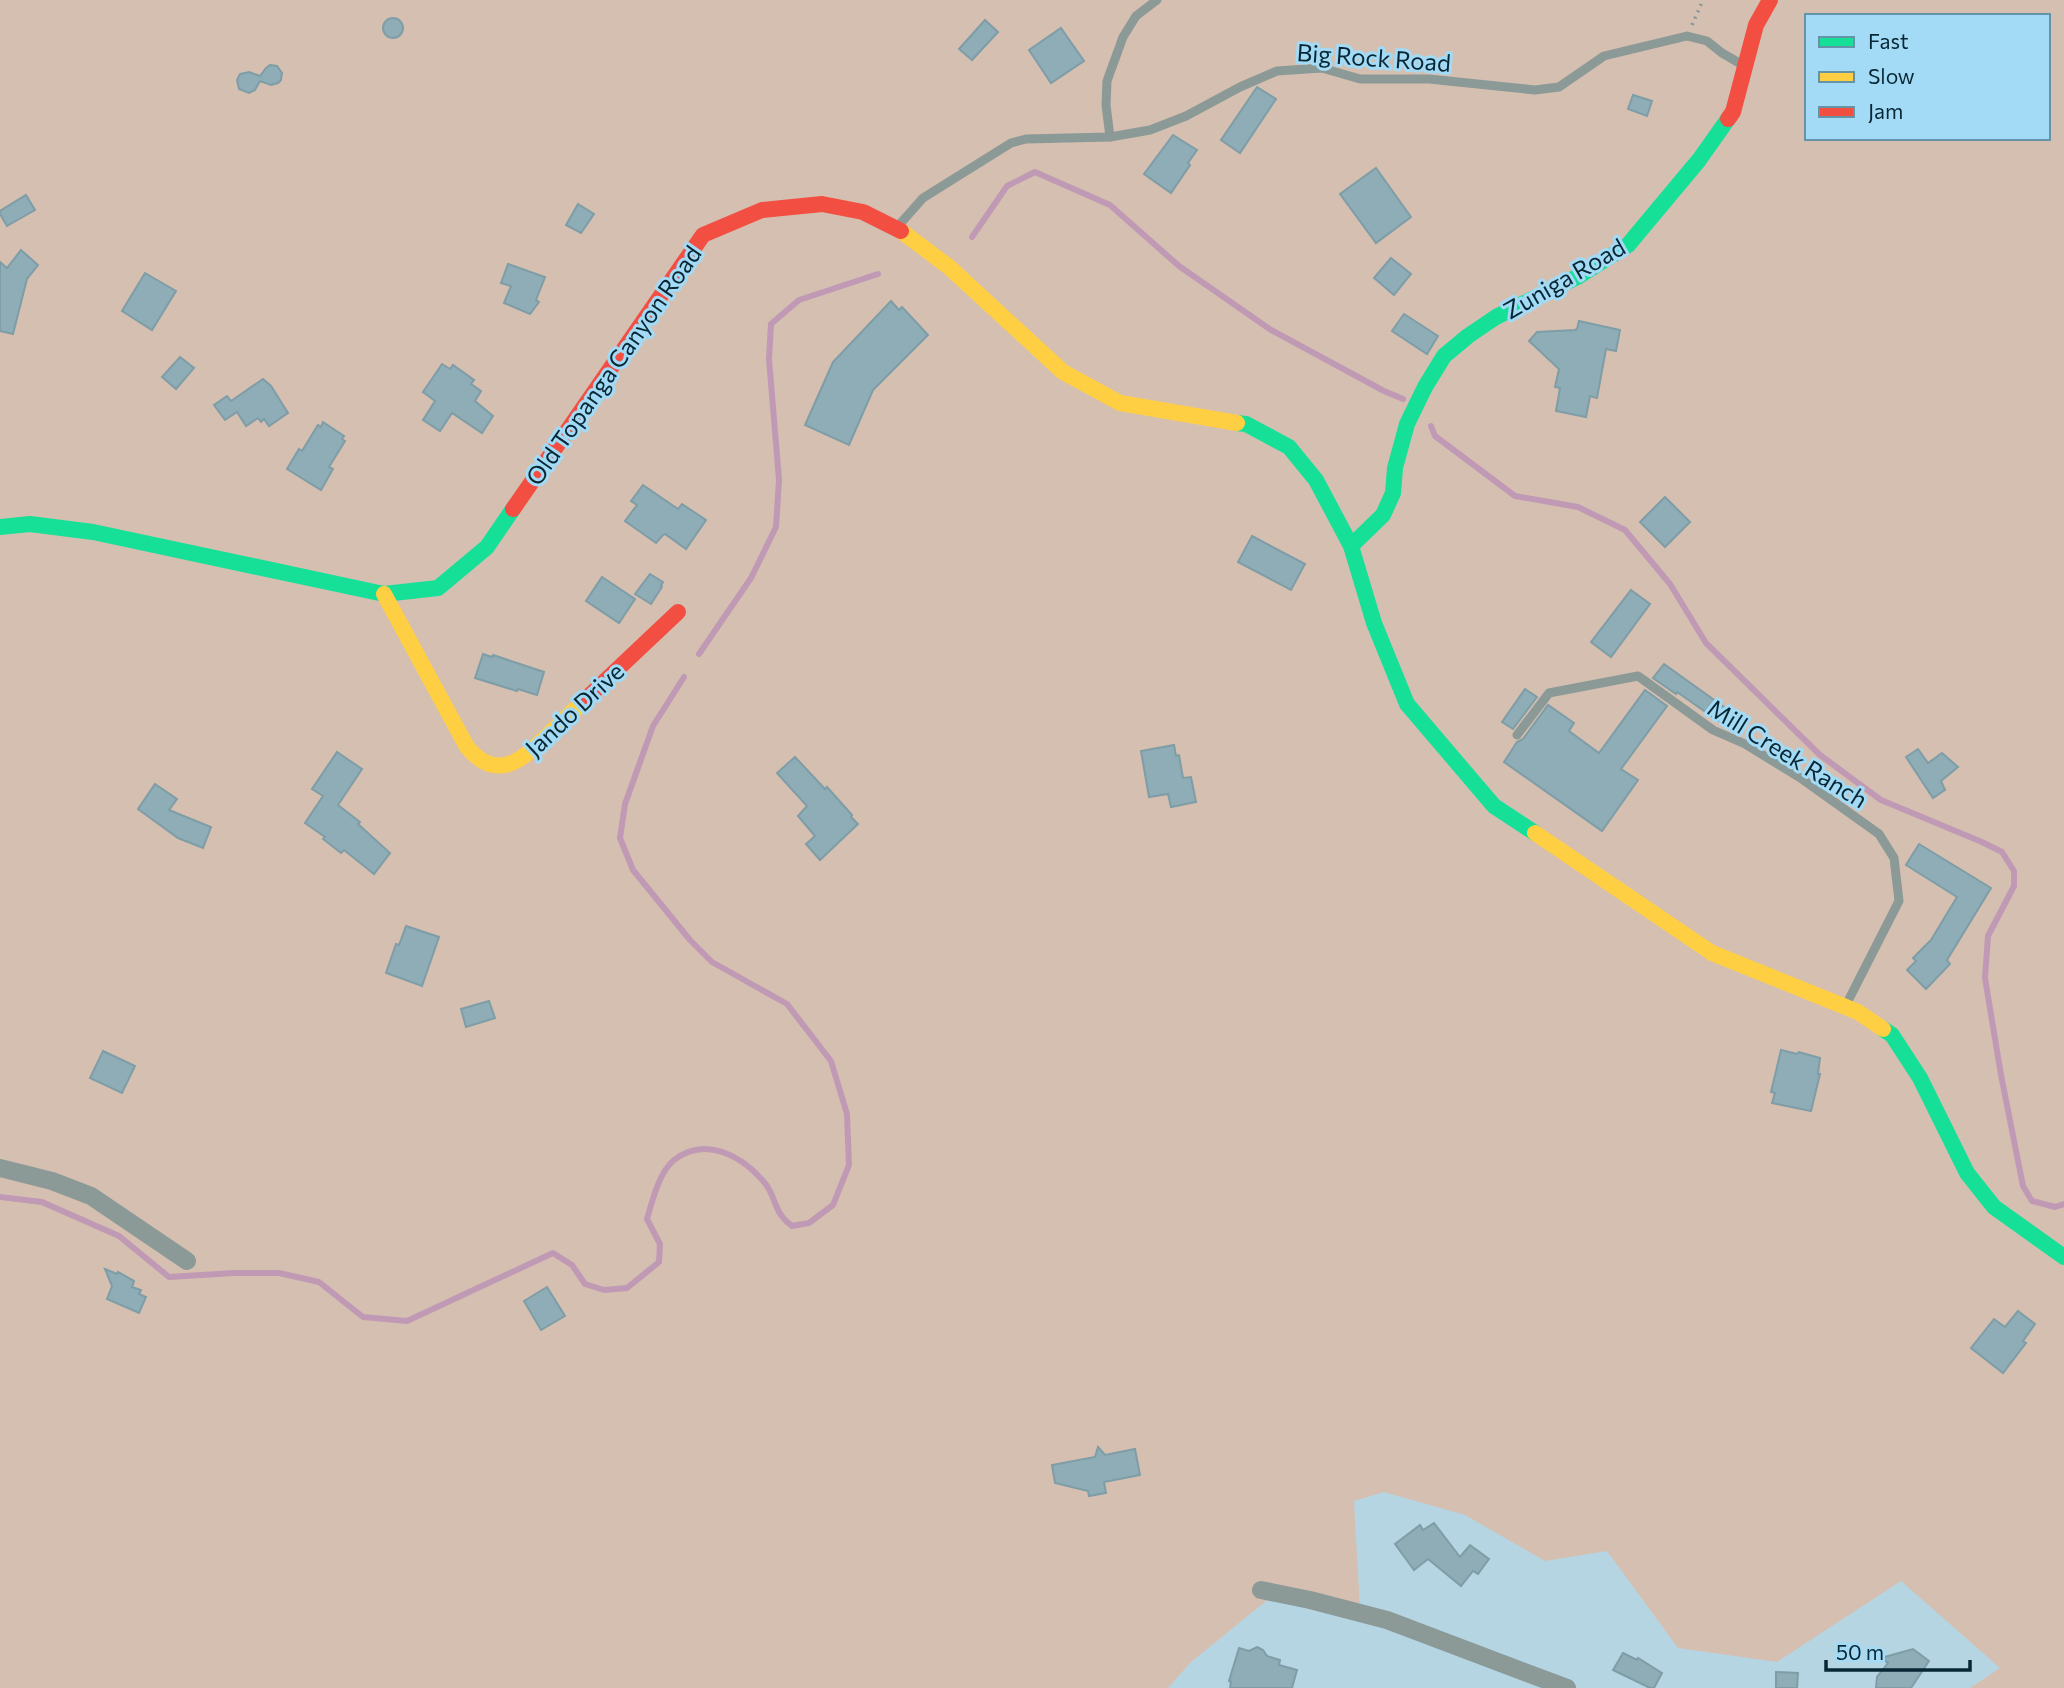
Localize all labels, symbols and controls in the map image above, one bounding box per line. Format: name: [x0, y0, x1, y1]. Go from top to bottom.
legend: [1805, 14, 2050, 140]
text: Fast: [1868, 28, 1909, 53]
street label: Big Rock Road: [1296, 37, 1452, 77]
text: Slow: [1868, 63, 1915, 88]
text: Jam: [1868, 98, 1903, 123]
street label: Zuniga Road: [1498, 232, 1630, 324]
street label: Old Topanga Canyon Road: [519, 240, 707, 490]
street label: Jando Drive: [519, 656, 629, 762]
street label: Mill Creek Ranch: [1703, 692, 1873, 814]
scale bar: [1826, 1628, 1969, 1672]
text: 50 m: [1836, 1639, 1884, 1664]

